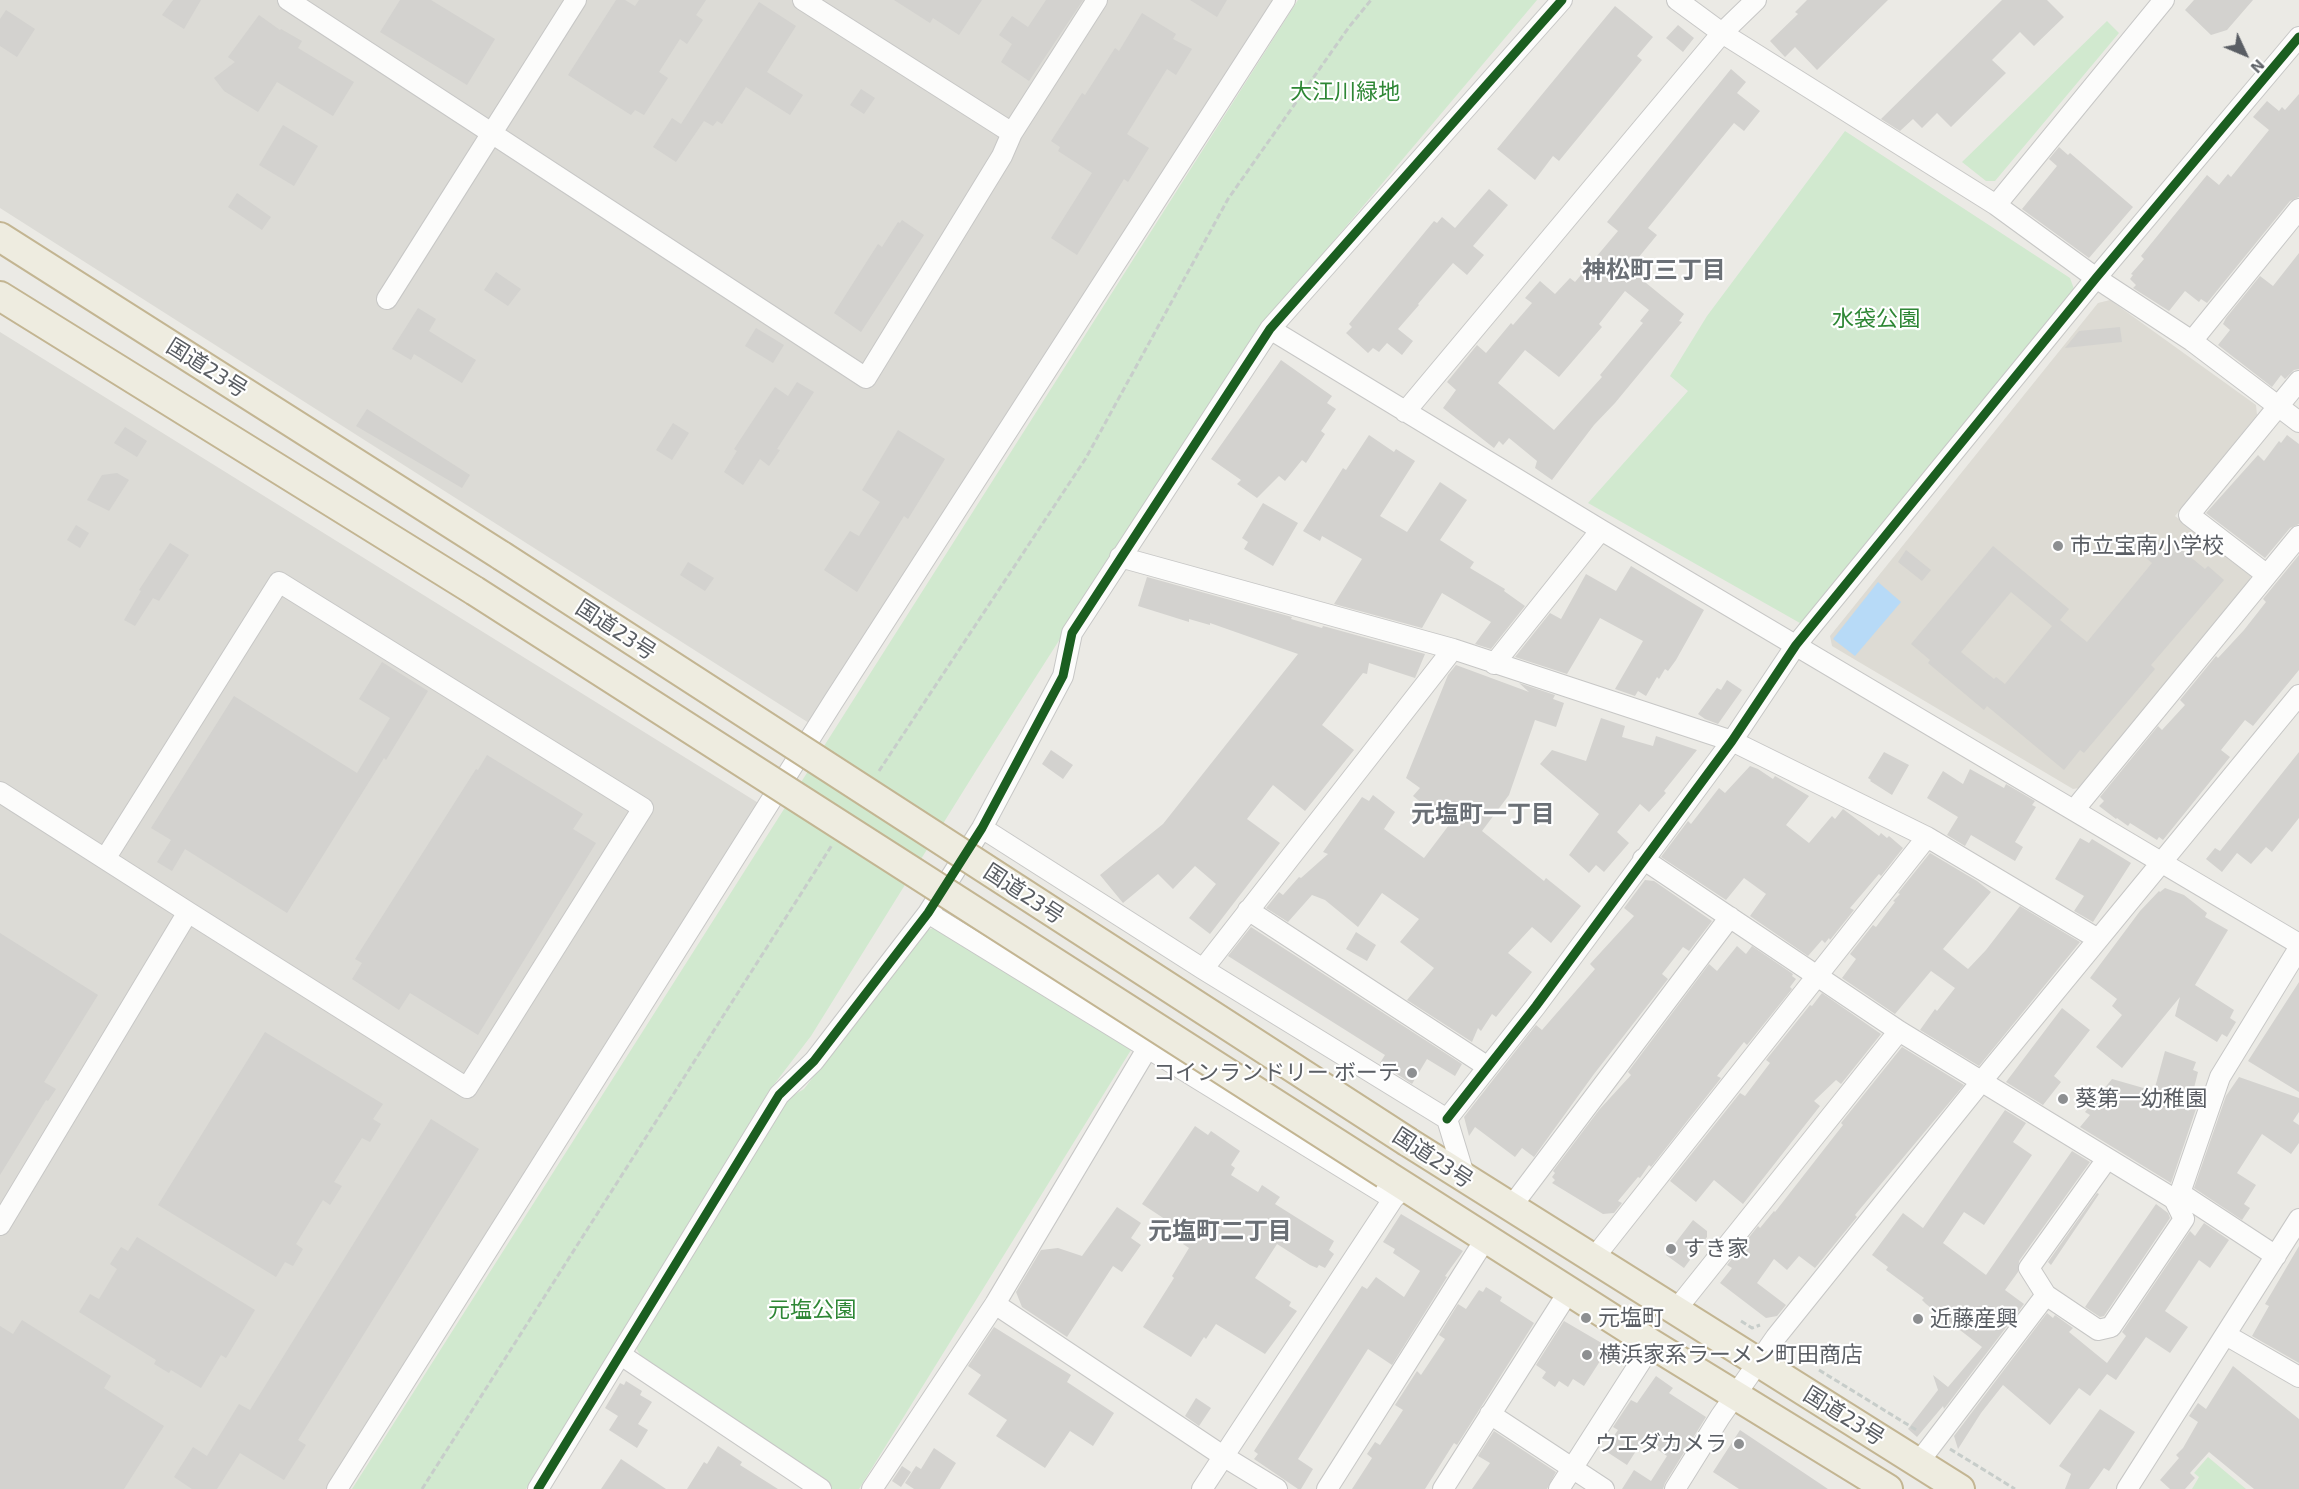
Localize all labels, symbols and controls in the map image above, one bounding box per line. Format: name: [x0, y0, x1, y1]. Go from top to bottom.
north arrow: [2215, 24, 2275, 84]
text: N: [2247, 56, 2269, 78]
park label: 大江川緑地: [1290, 79, 1400, 105]
district label: 神松町三丁目: [1582, 256, 1726, 284]
park label: 水袋公園: [1832, 306, 1920, 332]
street label: 国道23号: [162, 333, 252, 403]
place label: 市立宝南小学校: [2070, 533, 2224, 559]
marker: 市立宝南小学校: [2051, 539, 2065, 553]
street label: 国道23号: [571, 594, 661, 666]
district label: 元塩町一丁目: [1411, 800, 1555, 828]
street label: 国道23号: [979, 858, 1069, 930]
place label: コインランドリー ボーテ: [1153, 1060, 1400, 1086]
marker: コインランドリー ボーテ: [1405, 1066, 1419, 1080]
place label: 葵第一幼稚園: [2075, 1086, 2207, 1112]
marker: 葵第一幼稚園: [2056, 1092, 2070, 1106]
street label: 国道23号: [1388, 1122, 1478, 1194]
district label: 元塩町二丁目: [1148, 1217, 1292, 1245]
place label: すき家: [1683, 1236, 1749, 1262]
marker: すき家: [1664, 1242, 1678, 1256]
park label: 元塩公園: [768, 1297, 856, 1323]
place label: 元塩町: [1598, 1305, 1664, 1331]
place label: 近藤産興: [1930, 1306, 2018, 1332]
marker: 元塩町: [1579, 1311, 1593, 1325]
marker: 近藤産興: [1911, 1312, 1925, 1326]
place label: 横浜家系ラーメン町田商店: [1599, 1342, 1863, 1368]
marker: 横浜家系ラーメン町田商店: [1580, 1348, 1594, 1362]
street label: 国道23号: [1799, 1381, 1889, 1451]
place label: ウエダカメラ: [1595, 1431, 1727, 1457]
marker: ウエダカメラ: [1732, 1437, 1746, 1451]

